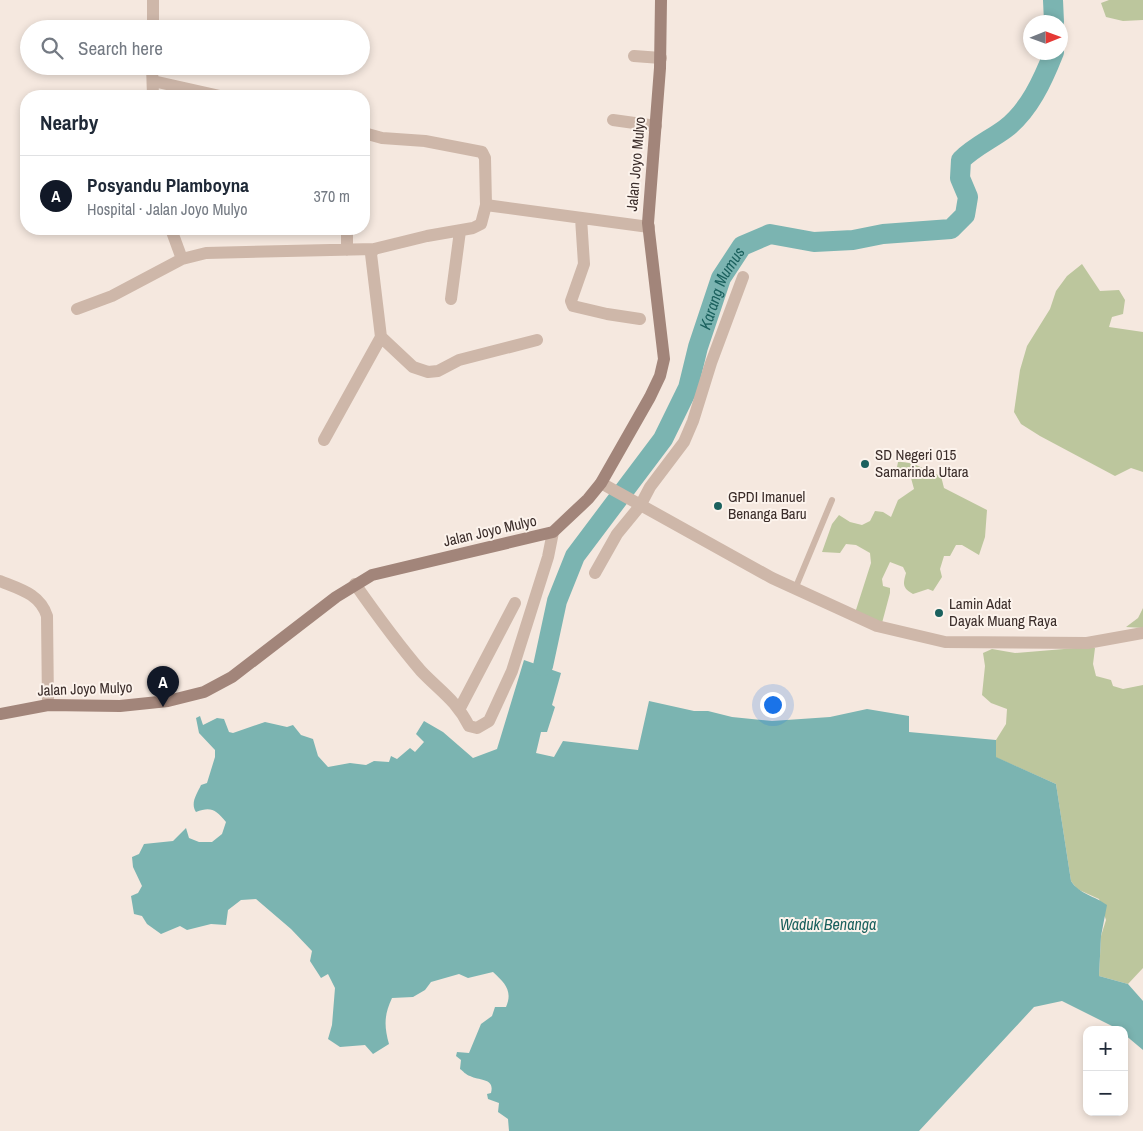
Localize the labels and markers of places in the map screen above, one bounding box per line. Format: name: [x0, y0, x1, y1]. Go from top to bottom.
place label: SD Negeri 015 Samarinda Utara: [875, 444, 969, 482]
marker: SD Negeri 015 Samarinda Utara: [859, 458, 871, 470]
place label: GPDI Imanuel Benanga Baru: [728, 486, 807, 524]
marker: GPDI Imanuel Benanga Baru: [712, 500, 724, 512]
place label: Lamin Adat Dayak Muang Raya: [949, 593, 1057, 631]
marker: Lamin Adat Dayak Muang Raya: [933, 607, 945, 619]
pin: A: [147, 666, 179, 707]

